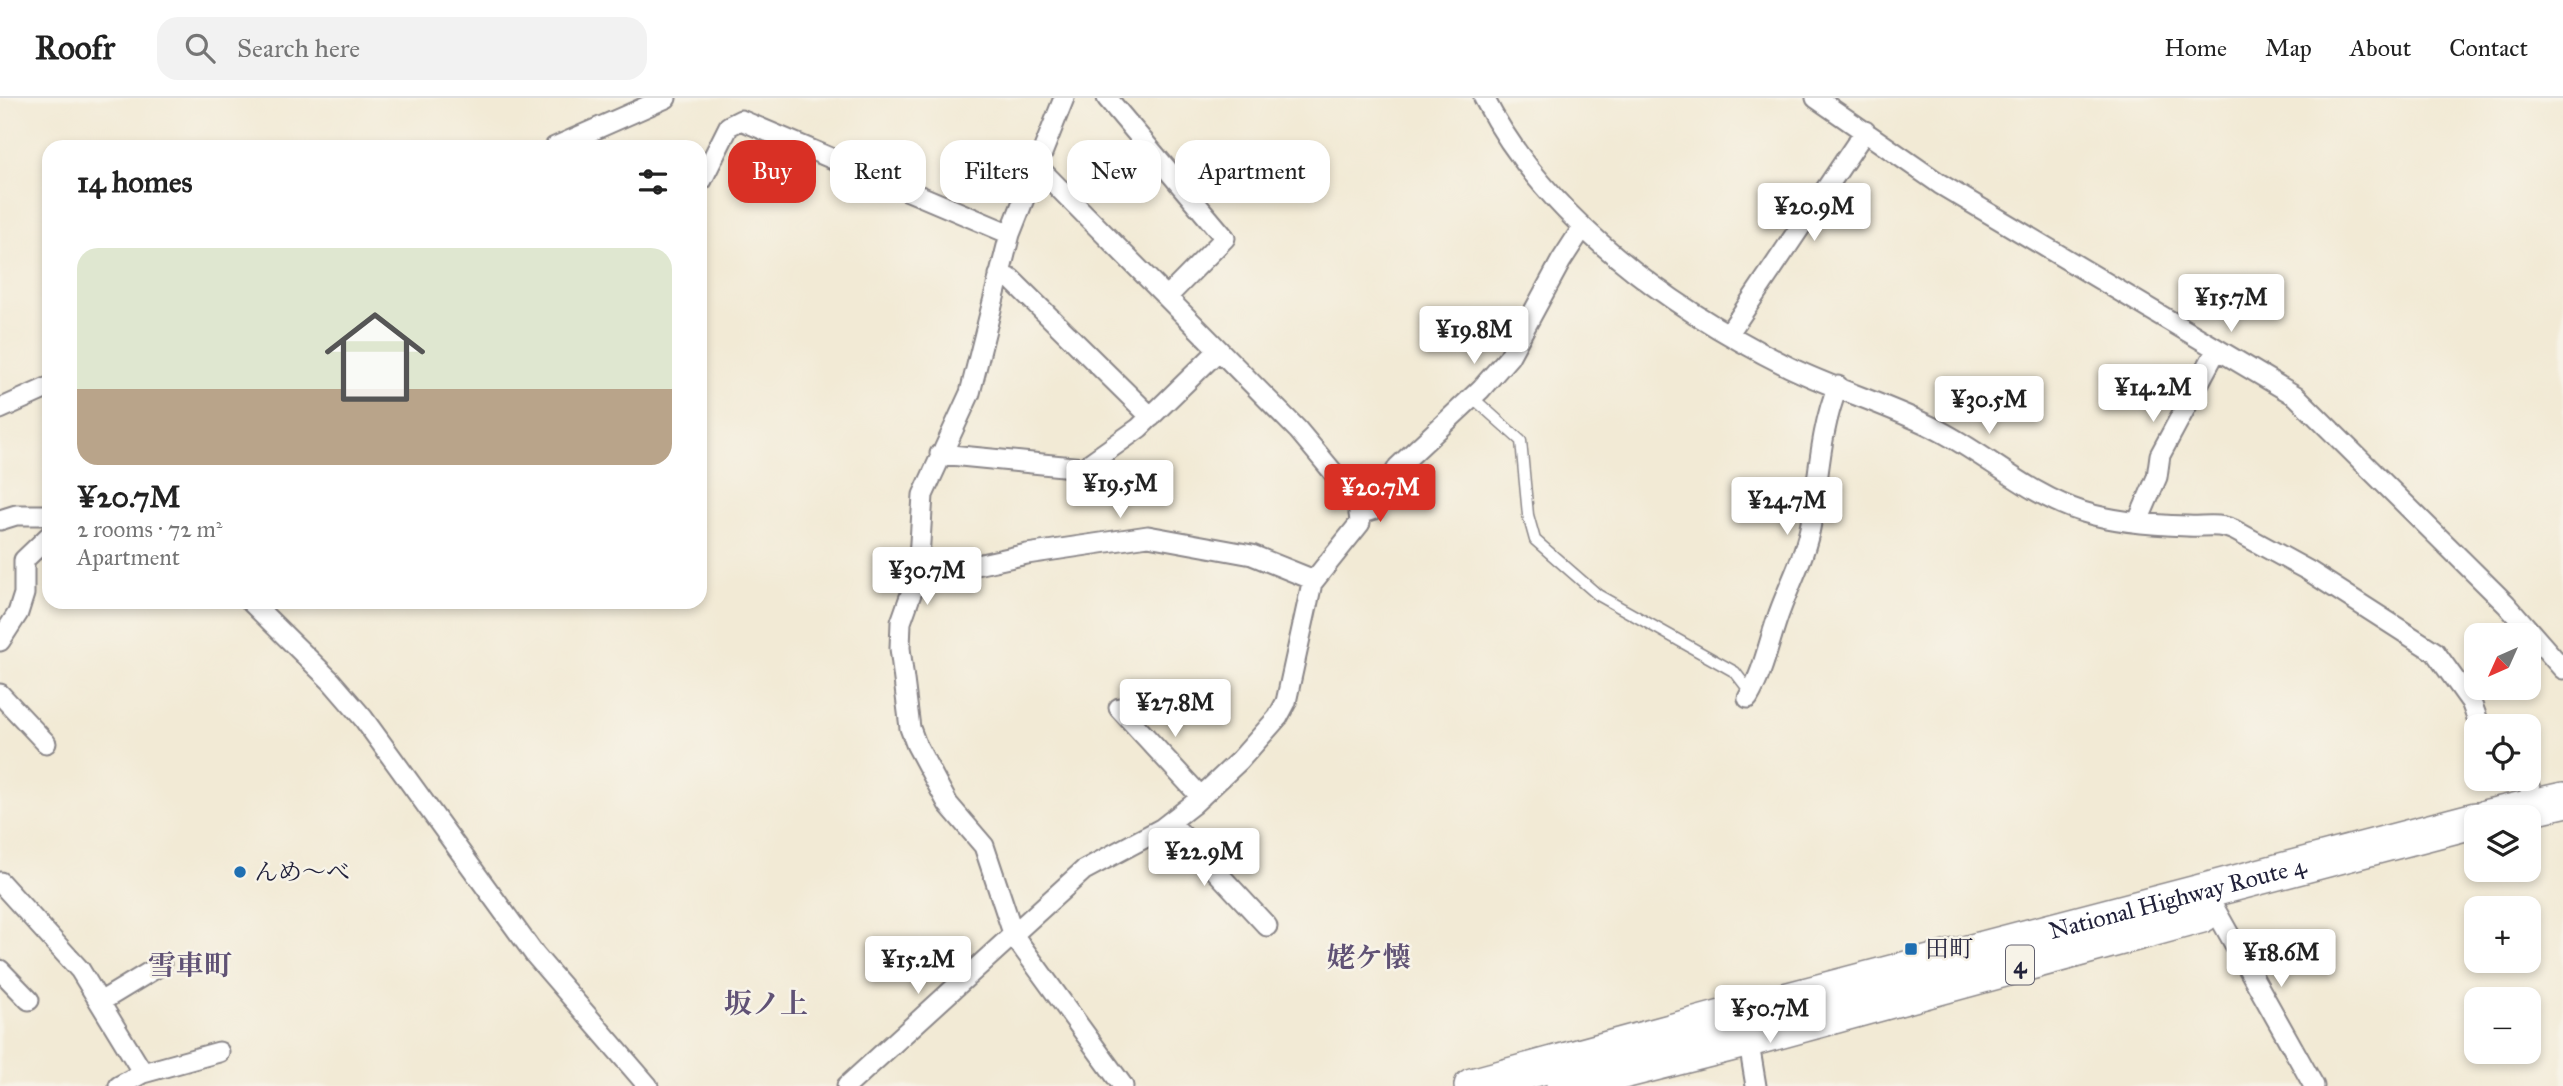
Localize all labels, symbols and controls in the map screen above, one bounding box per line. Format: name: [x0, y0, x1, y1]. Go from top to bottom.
search box: [157, 17, 647, 80]
text: Roofr: [35, 28, 115, 68]
icon: search: [181, 29, 219, 67]
text: Search here: [237, 32, 360, 64]
text: Home: [2164, 33, 2227, 63]
text: Map: [2265, 33, 2312, 63]
text: About: [2350, 33, 2411, 63]
text: Contact: [2449, 33, 2528, 63]
chip: Buy: [728, 140, 816, 203]
chip: Rent: [830, 140, 926, 203]
chip: Filters: [940, 140, 1053, 203]
chip: New: [1067, 140, 1161, 203]
chip: Apartment: [1175, 140, 1330, 203]
icon: filters: [634, 163, 672, 201]
text: 14 homes: [77, 164, 192, 200]
pin: ¥20.9M: [1757, 184, 1871, 243]
text: ¥20.9M: [1774, 192, 1854, 220]
pin: ¥15.7M: [2174, 274, 2288, 334]
text: ¥15.7M: [2194, 283, 2268, 311]
icon: home: [312, 294, 438, 420]
pin: ¥19.8M: [1417, 306, 1531, 366]
text: ¥19.8M: [1435, 315, 1513, 343]
pin: ¥14.2M: [2096, 364, 2210, 424]
text: ¥14.2M: [2114, 373, 2192, 401]
pin: ¥30.5M: [1932, 376, 2046, 436]
text: ¥30.5M: [1951, 385, 2027, 413]
pin: ¥19.5M: [1063, 460, 1177, 520]
pin: ¥20.7M: [1323, 464, 1437, 524]
text: ¥19.5M: [1082, 469, 1158, 497]
text: ¥20.7M: [1340, 473, 1420, 501]
pin: ¥24.7M: [1730, 478, 1844, 537]
text: ¥20.7M: [77, 479, 180, 515]
text: ¥24.7M: [1747, 486, 1827, 514]
text: 2 rooms · 72 m²: [77, 515, 222, 543]
text: Apartment: [77, 543, 180, 571]
pin: ¥30.7M: [870, 547, 984, 607]
text: ¥30.7M: [888, 556, 966, 584]
north arrow: [2464, 623, 2541, 700]
map controls: [2464, 623, 2541, 1064]
pin: ¥27.8M: [1118, 680, 1232, 739]
text: ¥27.8M: [1136, 688, 1214, 716]
button: locate: [2464, 714, 2541, 791]
button: layers: [2464, 805, 2541, 882]
pin: ¥22.9M: [1147, 828, 1261, 888]
text: ¥22.9M: [1164, 837, 1244, 865]
street label: National Highway Route 4: [2046, 850, 2310, 946]
place label: んめ～べ: [254, 857, 350, 887]
marker: んめ～べ: [232, 864, 248, 880]
button: +: [2464, 896, 2541, 973]
pin: ¥18.6M: [2224, 930, 2338, 989]
place label: 田町: [1925, 934, 1973, 964]
pin: ¥15.2M: [861, 936, 975, 996]
text: ¥18.6M: [2243, 938, 2319, 966]
district label: 姥ケ懐: [1327, 940, 1411, 975]
marker: 田町: [1903, 941, 1919, 957]
text: ¥15.2M: [881, 945, 955, 973]
road number: 4: [2006, 946, 2034, 985]
district label: 雪車町: [148, 948, 232, 983]
district label: 坂ノ上: [724, 986, 808, 1021]
pin: ¥50.7M: [1713, 986, 1827, 1045]
button: −: [2464, 987, 2541, 1064]
text: ¥50.7M: [1731, 994, 1809, 1022]

